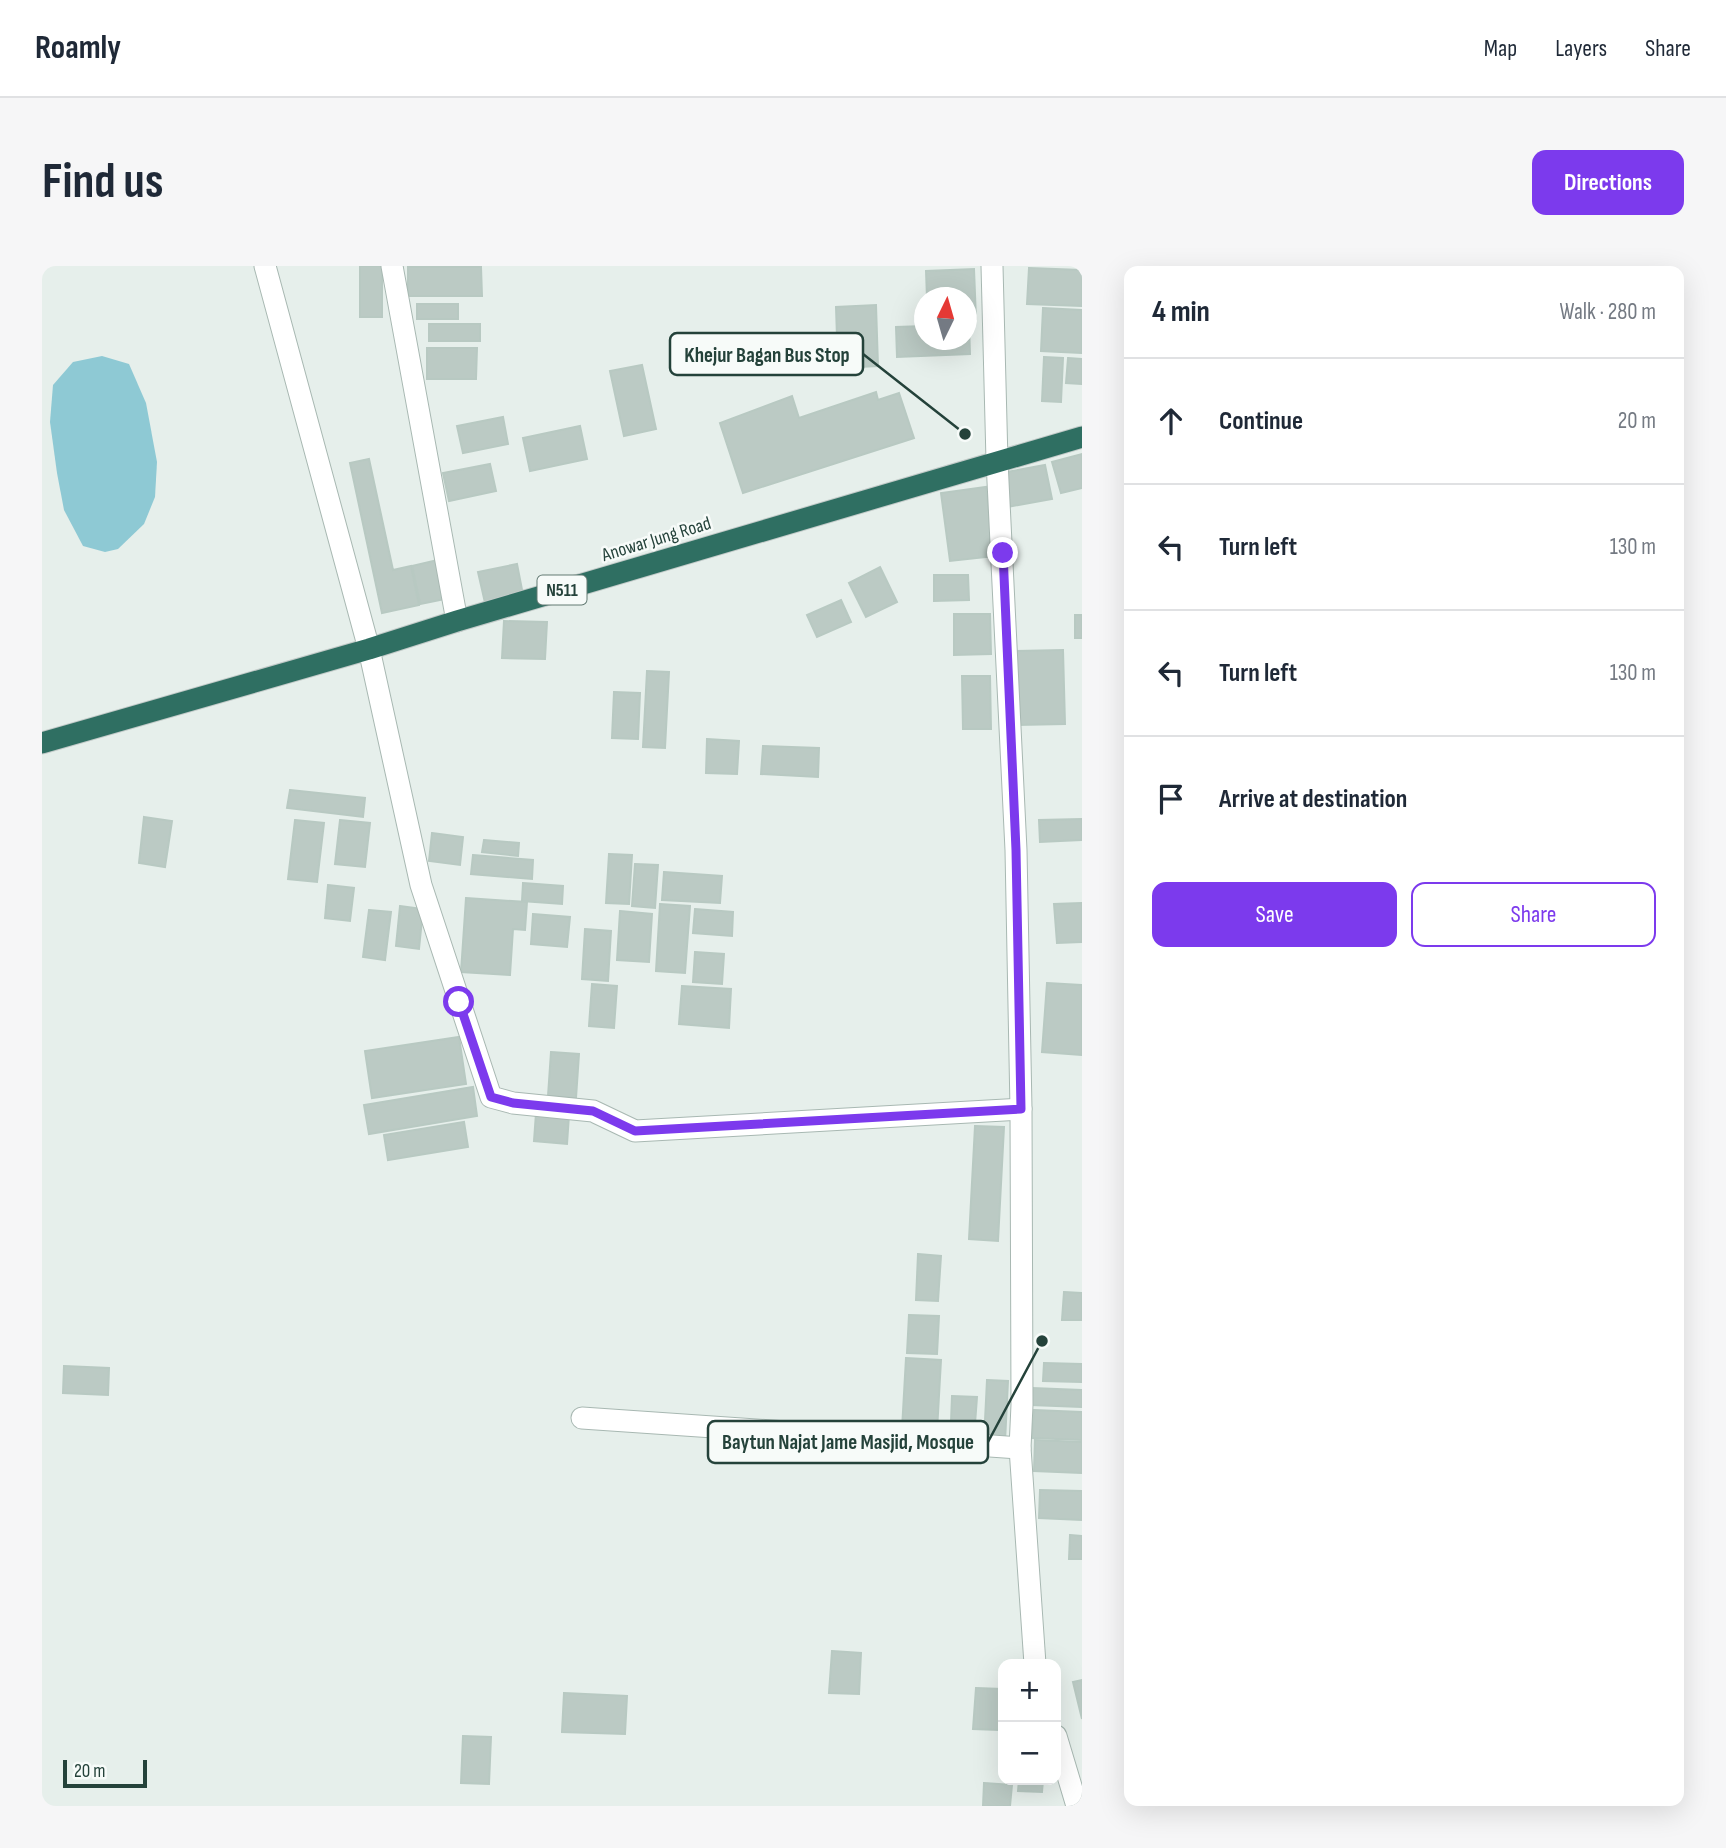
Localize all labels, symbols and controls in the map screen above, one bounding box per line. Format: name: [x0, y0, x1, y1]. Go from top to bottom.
text: Roamly: [35, 28, 121, 68]
text: Map: [1484, 34, 1517, 63]
text: Layers: [1555, 34, 1607, 63]
text: Share: [1645, 34, 1691, 63]
button: Directions: [1532, 150, 1684, 215]
text: Find us: [42, 153, 164, 212]
north arrow: [914, 287, 977, 350]
text: 4 min: [1152, 294, 1210, 330]
text: Walk · 280 m: [1560, 298, 1656, 326]
callout: Khejur Bagan Bus Stop: [670, 333, 863, 375]
text: Khejur Bagan Bus Stop: [684, 343, 850, 368]
icon: ahead: [1152, 402, 1190, 440]
text: Continue: [1219, 406, 1303, 437]
text: 20 m: [1618, 407, 1656, 435]
street label: Anowar Jung Road: [598, 512, 714, 567]
icon: left: [1152, 528, 1190, 566]
text: Turn left: [1219, 532, 1297, 563]
text: 130 m: [1610, 533, 1656, 561]
route end: [987, 537, 1018, 568]
road number: N511: [538, 576, 586, 604]
icon: left: [1152, 654, 1190, 692]
text: Turn left: [1219, 658, 1297, 689]
text: 130 m: [1610, 659, 1656, 687]
icon: arrive: [1152, 780, 1190, 818]
text: Arrive at destination: [1219, 784, 1407, 815]
button: Save: [1152, 882, 1397, 947]
button: Share: [1411, 882, 1656, 947]
route start: [443, 986, 474, 1017]
callout: Baytun Najat Jame Masjid, Mosque: [708, 1421, 988, 1463]
text: Baytun Najat Jame Masjid, Mosque: [722, 1430, 974, 1455]
map controls: [998, 1659, 1061, 1785]
button: +: [998, 1659, 1061, 1722]
button: −: [998, 1722, 1061, 1785]
scale bar: [63, 1757, 147, 1789]
text: 20 m: [74, 1760, 106, 1783]

